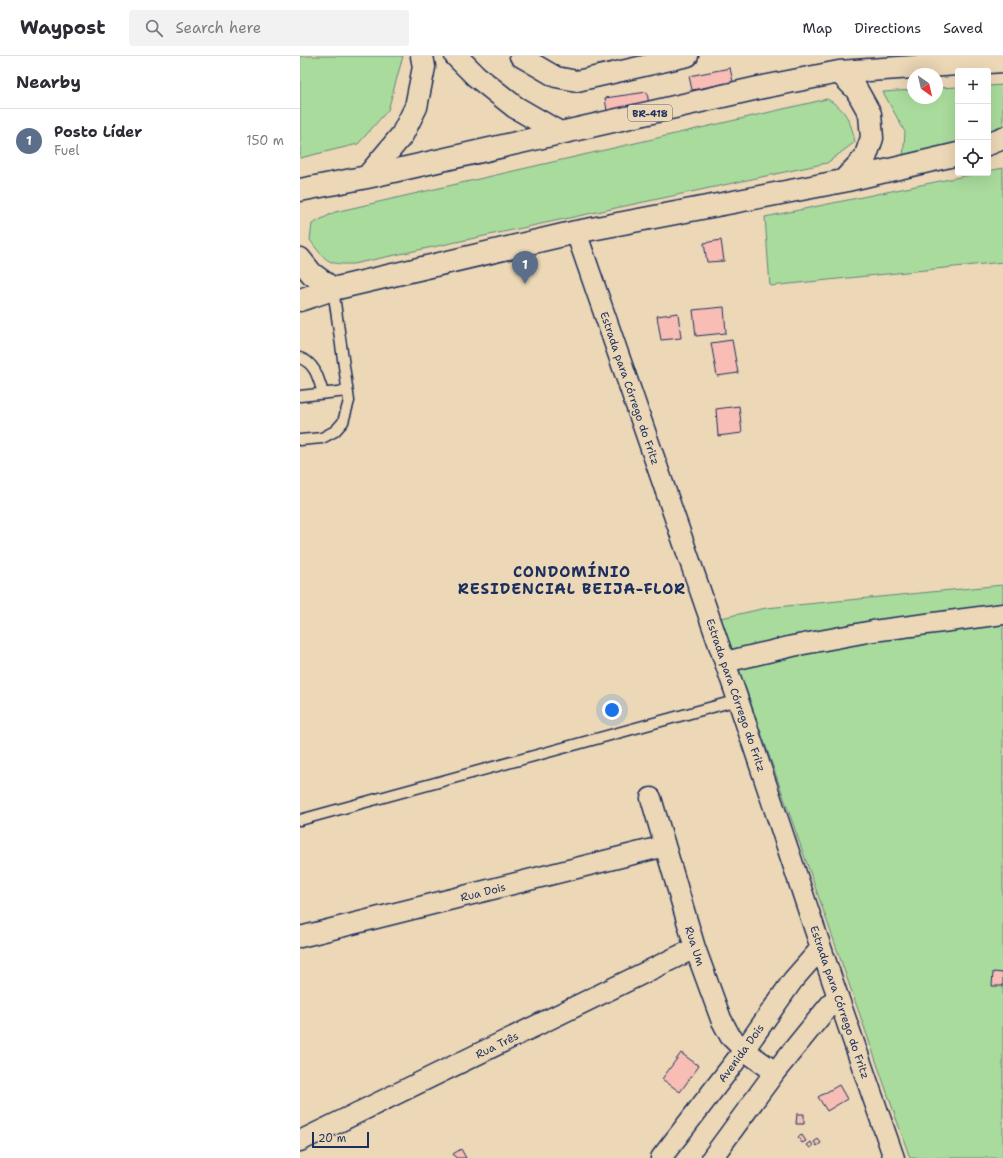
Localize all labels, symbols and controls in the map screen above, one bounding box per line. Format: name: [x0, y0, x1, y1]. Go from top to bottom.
search box: [129, 10, 409, 46]
text: Waypost: [20, 15, 105, 40]
icon: search: [143, 17, 165, 39]
text: Search here: [175, 18, 261, 38]
text: Map: [803, 19, 833, 37]
text: Directions: [855, 19, 921, 37]
text: Saved: [943, 19, 983, 37]
north arrow: [907, 68, 943, 104]
map controls: [955, 68, 991, 176]
button: +: [955, 68, 991, 104]
text: Nearby: [16, 71, 81, 93]
button: −: [955, 104, 991, 140]
road number: BR-418: [628, 105, 672, 121]
text: Posto Líder: [54, 122, 142, 142]
text: 1: [26, 132, 32, 149]
text: 150 m: [246, 132, 284, 149]
button: locate: [955, 140, 991, 176]
text: Fuel: [54, 142, 79, 159]
pin: 1: [512, 251, 538, 284]
street label: Estrada para Córrego do Fritz: [596, 310, 663, 467]
district label: CONDOMÍNIO RESIDENCIAL BEIJA-FLOR: [458, 561, 686, 599]
street label: Estrada para Córrego do Fritz: [702, 617, 769, 774]
your location: [602, 700, 622, 720]
street label: Rua Dois: [459, 880, 507, 905]
street label: Rua Um: [681, 924, 708, 968]
street label: Estrada para Córrego do Fritz: [806, 924, 873, 1081]
street label: Avenida Dois: [715, 1021, 768, 1086]
street label: Rua Três: [473, 1029, 521, 1062]
scale bar: [312, 1130, 369, 1149]
text: 20 m: [318, 1131, 346, 1146]

